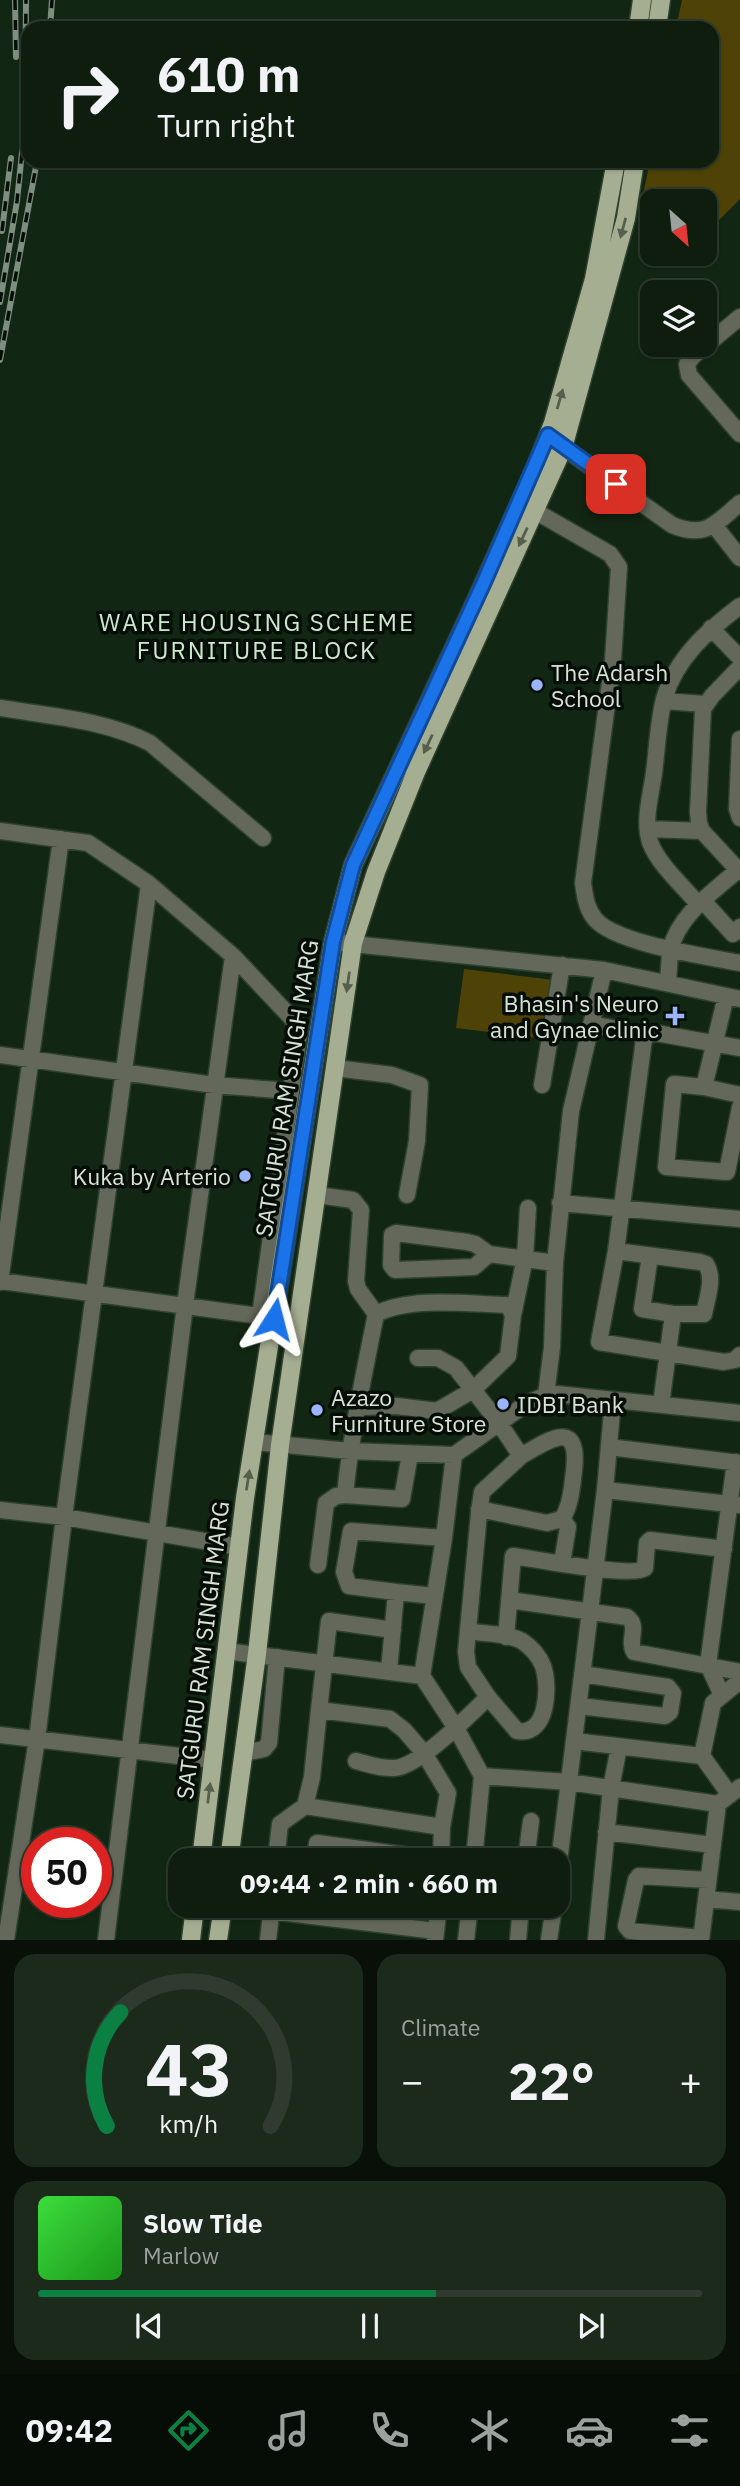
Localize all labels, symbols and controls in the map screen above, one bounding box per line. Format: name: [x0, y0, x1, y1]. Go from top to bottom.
text: 610 m: [157, 42, 301, 105]
icon: right: [42, 49, 133, 140]
text: Turn right: [157, 104, 295, 146]
north arrow: [640, 189, 718, 266]
map controls: [640, 189, 717, 357]
one-way arrow: [617, 217, 628, 239]
button: layers: [640, 280, 717, 357]
one-way arrow: [555, 388, 566, 410]
pin: [586, 454, 646, 514]
icon: arrive: [597, 465, 635, 503]
one-way arrow: [517, 527, 529, 547]
district label: WARE HOUSING SCHEME FURNITURE BLOCK: [99, 606, 415, 666]
place label: The Adarsh School: [551, 657, 668, 713]
marker: The Adarsh School: [529, 677, 545, 693]
one-way arrow: [422, 734, 434, 754]
street label: SATGURU RAM SINGH MARG: [248, 937, 324, 1239]
one-way arrow: [342, 971, 353, 993]
place label: Bhasin's Neuro and Gynae clinic: [490, 988, 659, 1044]
marker: Bhasin's Neuro and Gynae clinic: [665, 1006, 685, 1026]
place label: Kuka by Arterio: [73, 1161, 231, 1191]
marker: Kuka by Arterio: [237, 1168, 253, 1184]
position arrow: [237, 1282, 311, 1356]
place label: Azazo Furniture Store: [331, 1382, 486, 1438]
place label: IDBI Bank: [517, 1389, 624, 1419]
marker: IDBI Bank: [495, 1396, 511, 1412]
marker: Azazo Furniture Store: [309, 1402, 325, 1418]
one-way arrow: [243, 1468, 254, 1490]
street label: SATGURU RAM SINGH MARG: [169, 1499, 235, 1801]
one-way arrow: [204, 1781, 215, 1803]
speed limit sign: 50: [21, 1827, 112, 1918]
text: 09:44 · 2 min · 660 m: [240, 1866, 498, 1900]
text: Climate: [401, 2012, 480, 2042]
text: 43: [145, 2022, 232, 2117]
text: 22°: [508, 2047, 595, 2114]
text: −: [401, 2056, 424, 2105]
text: +: [679, 2056, 702, 2105]
text: km/h: [159, 2107, 218, 2140]
text: Slow Tide: [143, 2206, 263, 2240]
text: Marlow: [143, 2240, 219, 2270]
icon: previous: [130, 2307, 168, 2345]
icon: pause: [351, 2307, 389, 2345]
icon: next: [572, 2307, 610, 2345]
icon: directions: [164, 2406, 213, 2455]
icon: music: [264, 2406, 313, 2455]
icon: phone: [365, 2406, 414, 2455]
icon: climate: [465, 2406, 514, 2455]
icon: car: [565, 2406, 614, 2455]
icon: filters: [665, 2406, 714, 2455]
text: 09:42: [26, 2409, 113, 2451]

